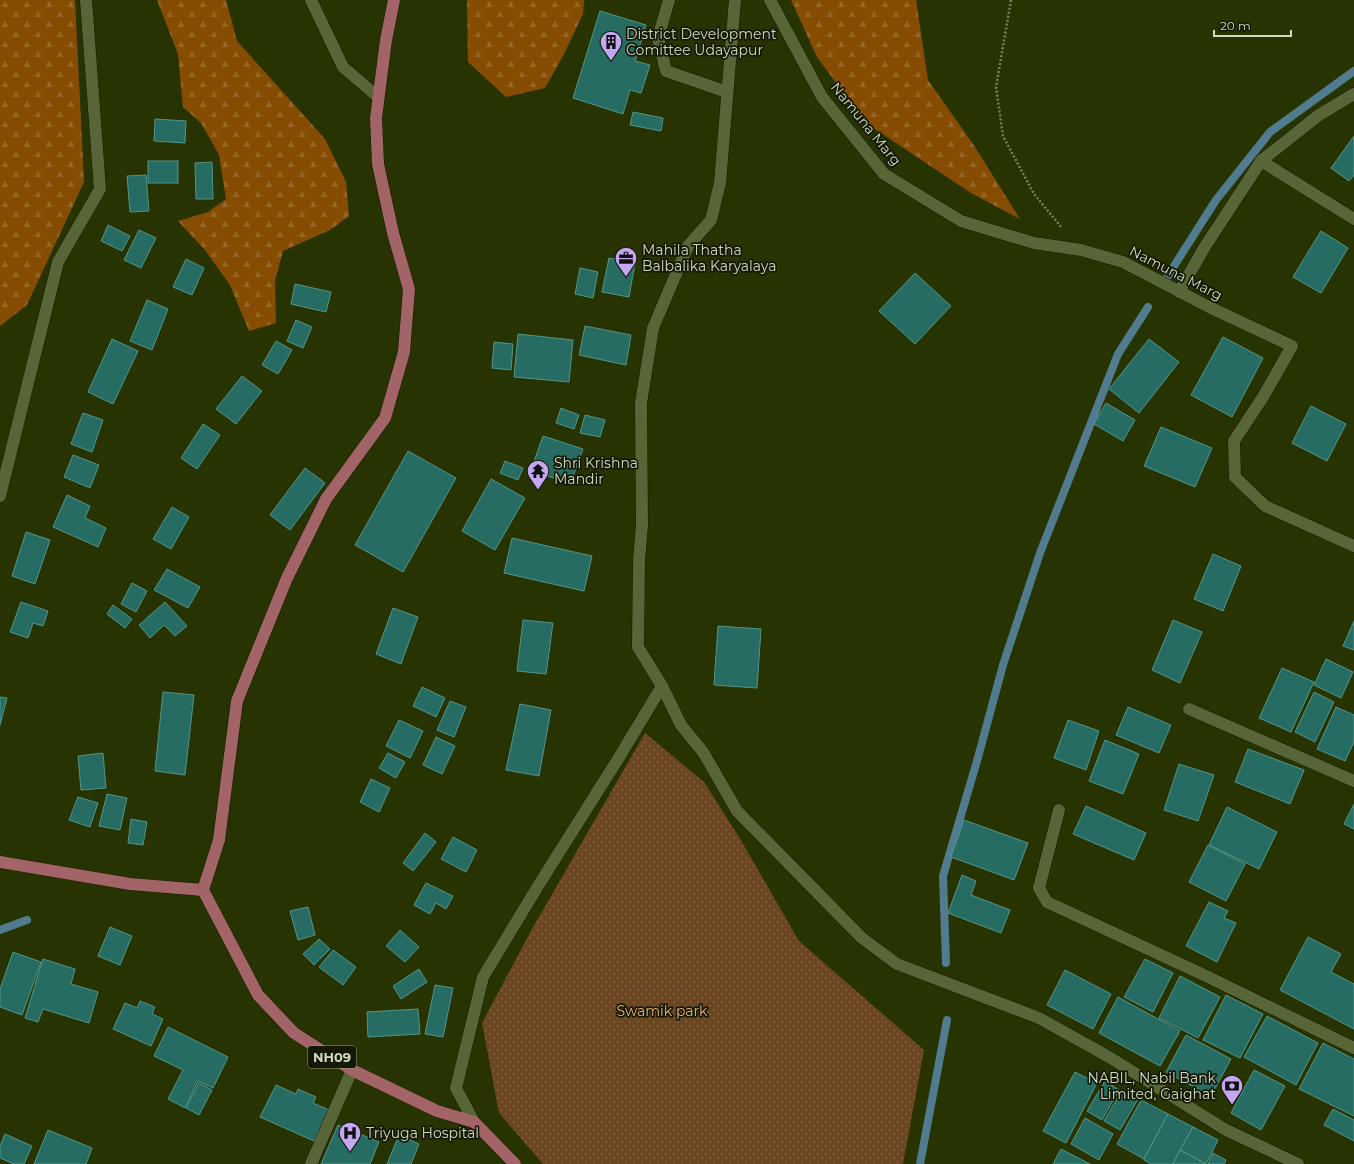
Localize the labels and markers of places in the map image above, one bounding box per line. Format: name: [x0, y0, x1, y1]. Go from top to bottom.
place label: District Development Comittee Udayapur: [626, 25, 777, 59]
building icon: District Development Comittee Udayapur: [598, 29, 624, 62]
place label: Mahila Thatha Balbalika Karyalaya: [642, 241, 776, 275]
office icon: Mahila Thatha Balbalika Karyalaya: [613, 245, 639, 278]
place label: Shri Krishna Mandir: [554, 454, 638, 488]
temple icon: Shri Krishna Mandir: [525, 458, 551, 491]
place label: NABIL, Nabil Bank Limited, Gaighat: [1088, 1069, 1217, 1103]
bank icon: NABIL, Nabil Bank Limited, Gaighat: [1219, 1073, 1245, 1106]
hospital icon: Triyuga Hospital: [337, 1120, 363, 1153]
place label: Triyuga Hospital: [366, 1124, 479, 1142]

